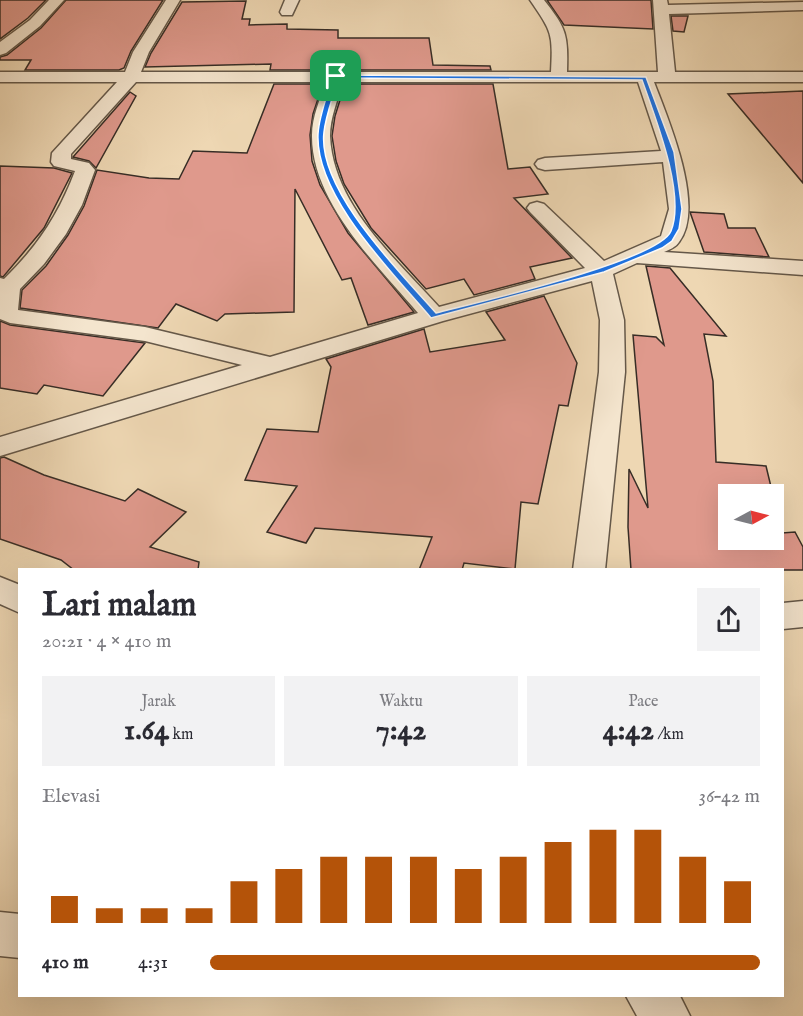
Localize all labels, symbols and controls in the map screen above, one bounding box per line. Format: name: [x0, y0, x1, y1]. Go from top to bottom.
pin: [310, 50, 361, 101]
icon: arrive: [319, 59, 352, 92]
north arrow: [718, 484, 784, 550]
map controls: [718, 484, 784, 550]
text: Lari malam: [42, 585, 196, 627]
button: share: [697, 588, 760, 651]
text: 20:21 · 4 × 410 m: [42, 629, 171, 654]
text: Jarak: [141, 692, 176, 712]
text: Waktu: [379, 692, 423, 712]
text: Pace: [628, 692, 658, 712]
text: 1.64: [124, 712, 169, 750]
text: 7:42: [376, 712, 426, 750]
text: 4:42: [603, 712, 654, 750]
text: km: [169, 725, 193, 745]
text: /km: [654, 725, 684, 745]
text: Elevasi: [42, 784, 100, 809]
text: 36–42 m: [698, 784, 760, 809]
text: 410 m: [42, 950, 89, 975]
text: 4:31: [138, 950, 168, 975]

